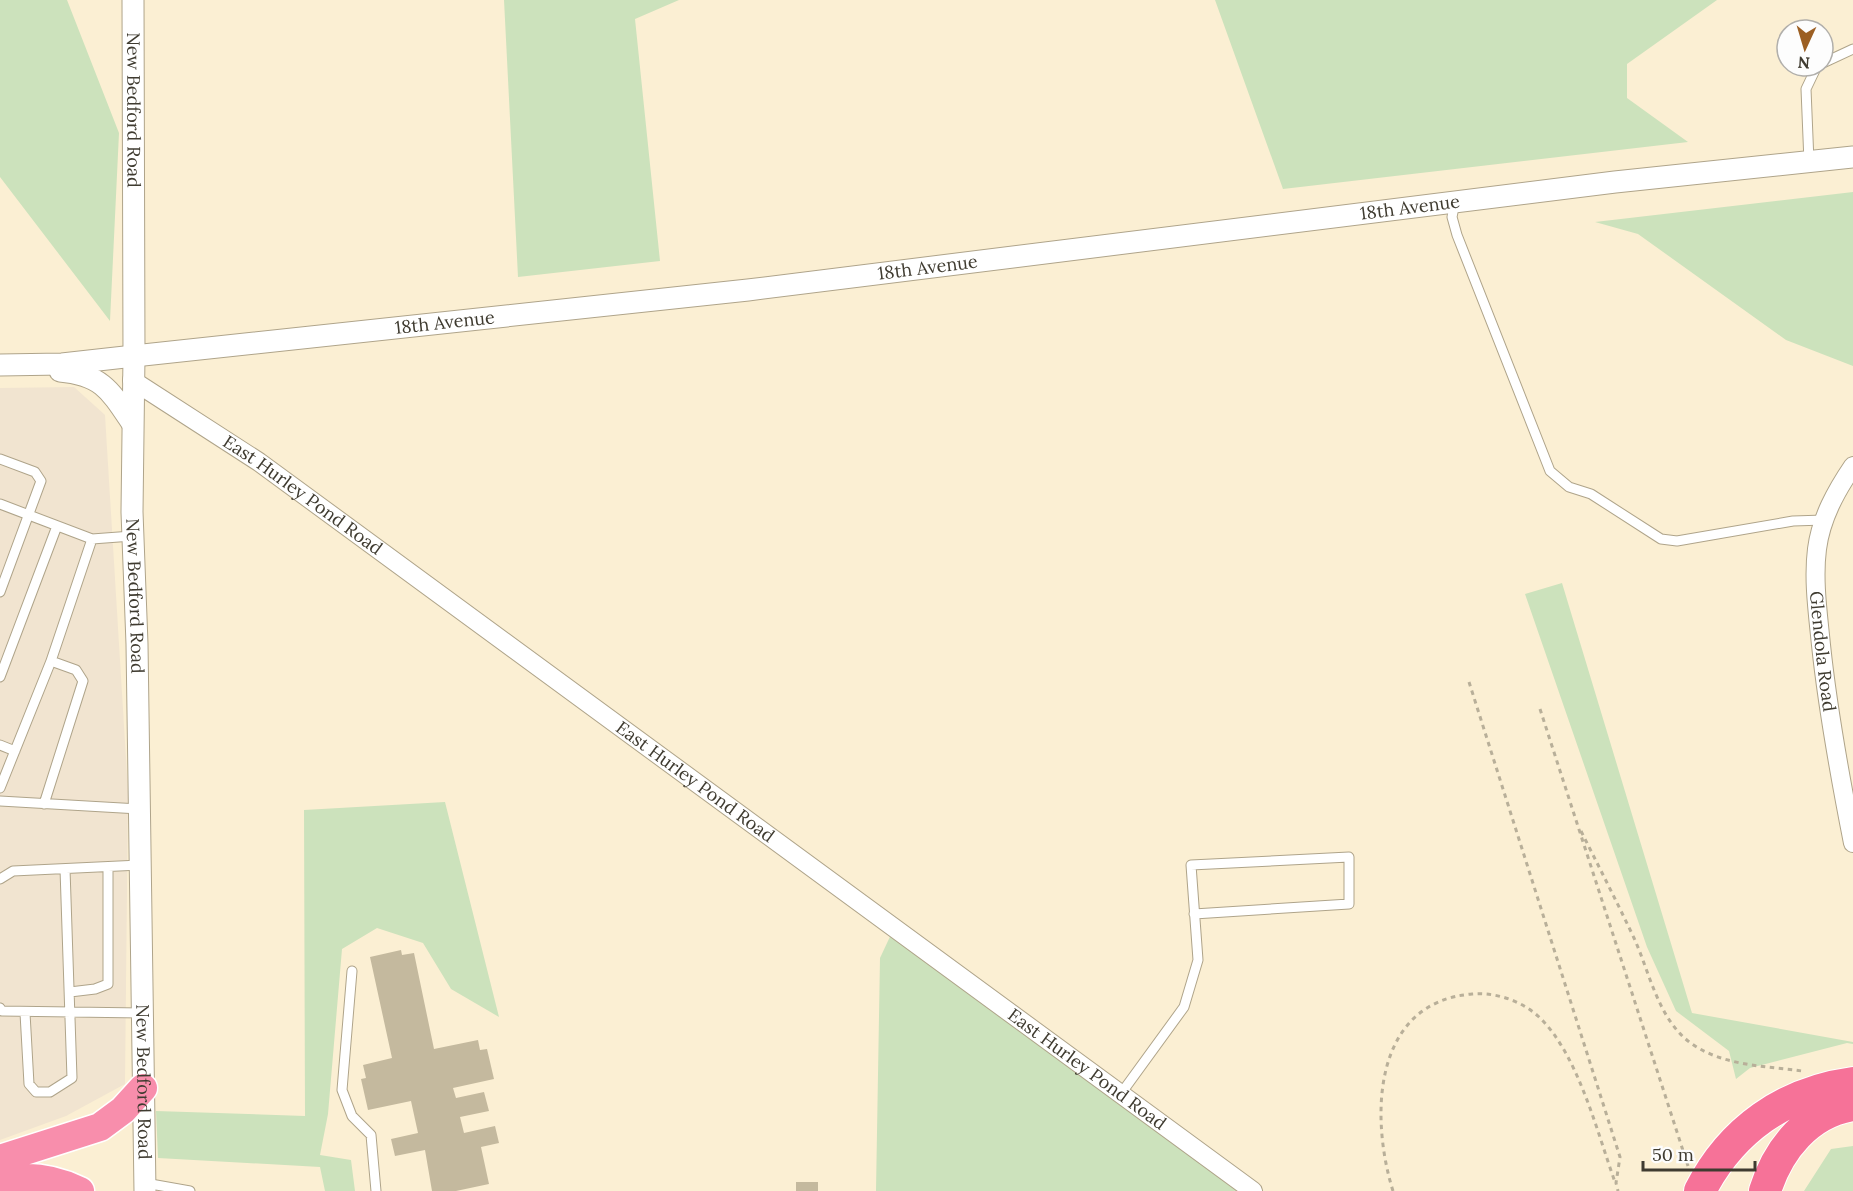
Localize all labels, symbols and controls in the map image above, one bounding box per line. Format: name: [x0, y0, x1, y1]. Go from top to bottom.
north arrow: [1775, 18, 1835, 78]
street label: New Bedford Road: [122, 32, 146, 188]
text: N: [1797, 53, 1811, 73]
street label: 18th Avenue: [1359, 189, 1461, 225]
street label: 18th Avenue: [876, 249, 979, 285]
street label: 18th Avenue: [394, 305, 496, 339]
street label: East Hurley Pond Road: [219, 430, 388, 560]
street label: New Bedford Road: [121, 518, 149, 674]
street label: Glendola Road: [1805, 590, 1841, 713]
street label: East Hurley Pond Road: [612, 716, 779, 847]
street label: East Hurley Pond Road: [1003, 1003, 1171, 1135]
street label: New Bedford Road: [131, 1004, 157, 1160]
scale bar: [1643, 1134, 1756, 1172]
text: 50 m: [1652, 1143, 1694, 1166]

